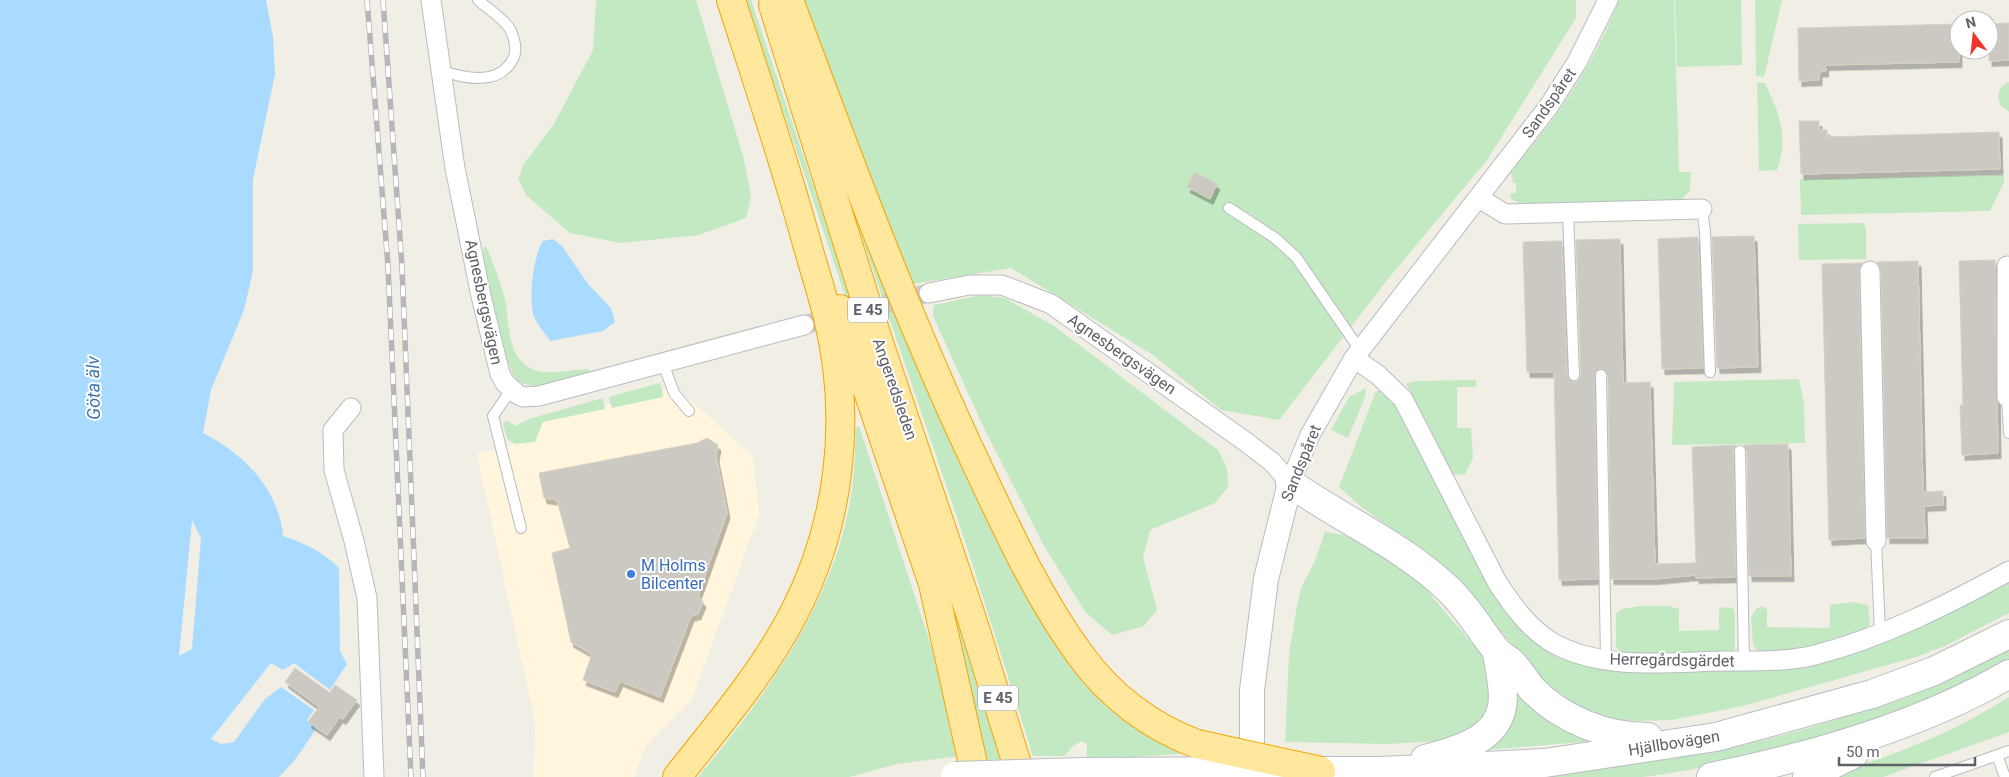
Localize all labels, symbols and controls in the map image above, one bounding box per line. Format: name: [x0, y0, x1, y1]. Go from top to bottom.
north arrow: [1949, 10, 1999, 60]
text: N: [1964, 13, 1977, 31]
street label: Sandspåret: [1518, 64, 1580, 142]
street label: Agnesbergsvägen: [461, 238, 507, 366]
road number: E 45: [848, 298, 888, 322]
street label: Agnesbergsvägen: [1064, 310, 1180, 398]
street label: Angeredsleden: [869, 336, 921, 442]
water label: Göta älv: [82, 355, 104, 420]
street label: Sandspåret: [1277, 422, 1325, 504]
place label: M Holms Bilcenter: [641, 556, 706, 593]
marker: M Holms Bilcenter: [625, 568, 637, 580]
street label: Herregårdsgärdet: [1609, 649, 1735, 671]
road number: E 45: [978, 686, 1018, 710]
street label: Hjällbovägen: [1627, 726, 1721, 760]
scale bar: [1839, 734, 1975, 766]
text: 50 m: [1846, 743, 1880, 761]

